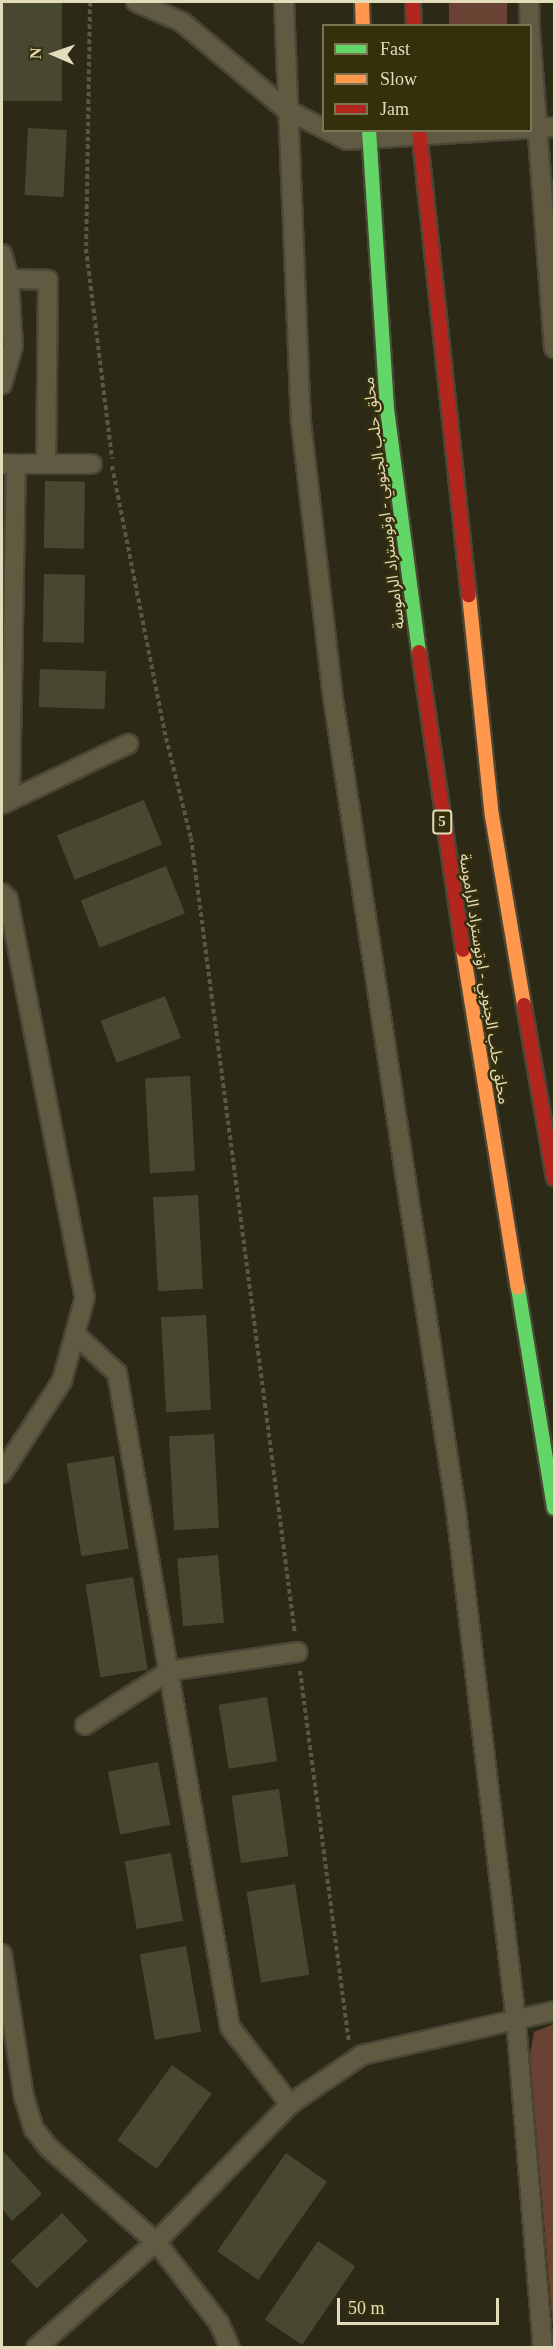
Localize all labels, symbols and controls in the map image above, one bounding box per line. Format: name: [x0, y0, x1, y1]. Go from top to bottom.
north arrow: [24, 24, 84, 84]
legend: [322, 24, 532, 132]
text: Fast: [380, 39, 410, 59]
text: N: [27, 47, 44, 59]
text: Slow: [380, 69, 417, 89]
text: Jam: [380, 99, 409, 119]
street label: محلق حلب الجنوبي - اوتوستراد الراموسة: [359, 376, 409, 630]
road number: 5: [432, 810, 452, 834]
street label: محلق حلب الجنوبي - اوتوستراد الراموسة: [455, 852, 513, 1106]
scale bar: [340, 2286, 502, 2324]
text: 50 m: [348, 2298, 385, 2318]

